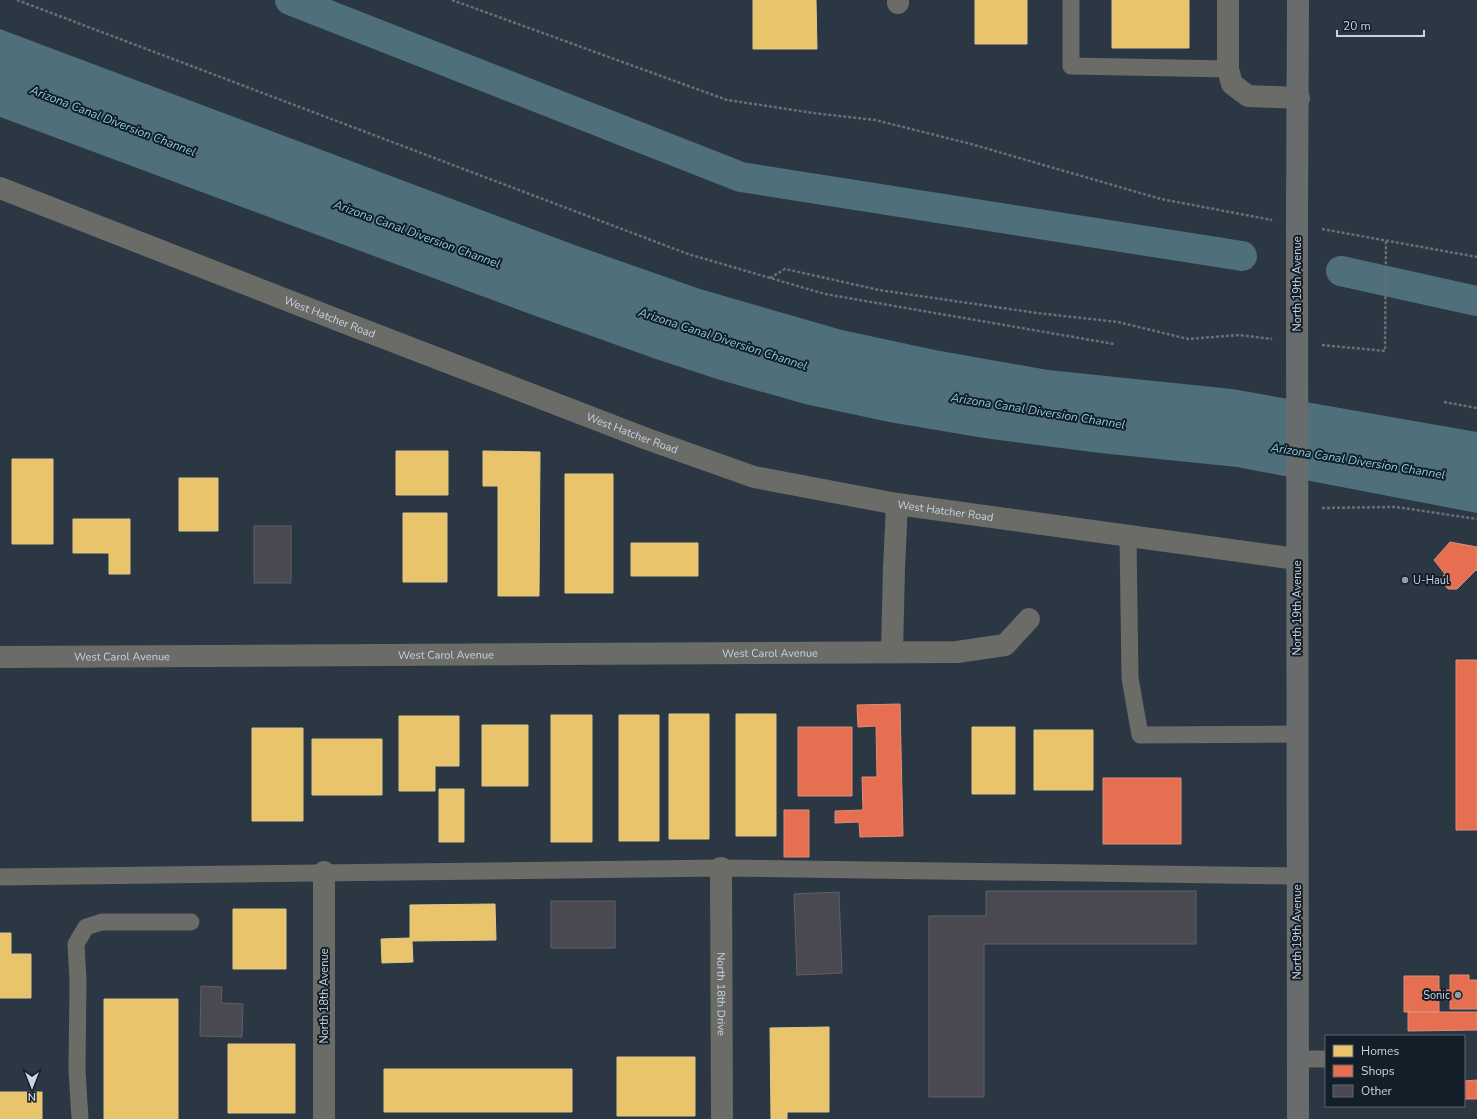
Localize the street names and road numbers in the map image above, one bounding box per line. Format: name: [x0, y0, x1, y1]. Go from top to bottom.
street label: North 19th Avenue: [1290, 236, 1305, 331]
street label: West Hatcher Road: [282, 292, 378, 341]
street label: West Hatcher Road: [584, 409, 680, 457]
street label: West Hatcher Road: [896, 497, 995, 525]
street label: North 19th Avenue: [1290, 560, 1305, 655]
street label: West Carol Avenue: [722, 645, 818, 661]
street label: West Carol Avenue: [398, 647, 494, 662]
street label: West Carol Avenue: [74, 649, 170, 664]
street label: North 19th Avenue: [1290, 884, 1305, 979]
street label: North 18th Avenue: [317, 948, 332, 1043]
street label: North 18th Drive: [714, 952, 729, 1036]

